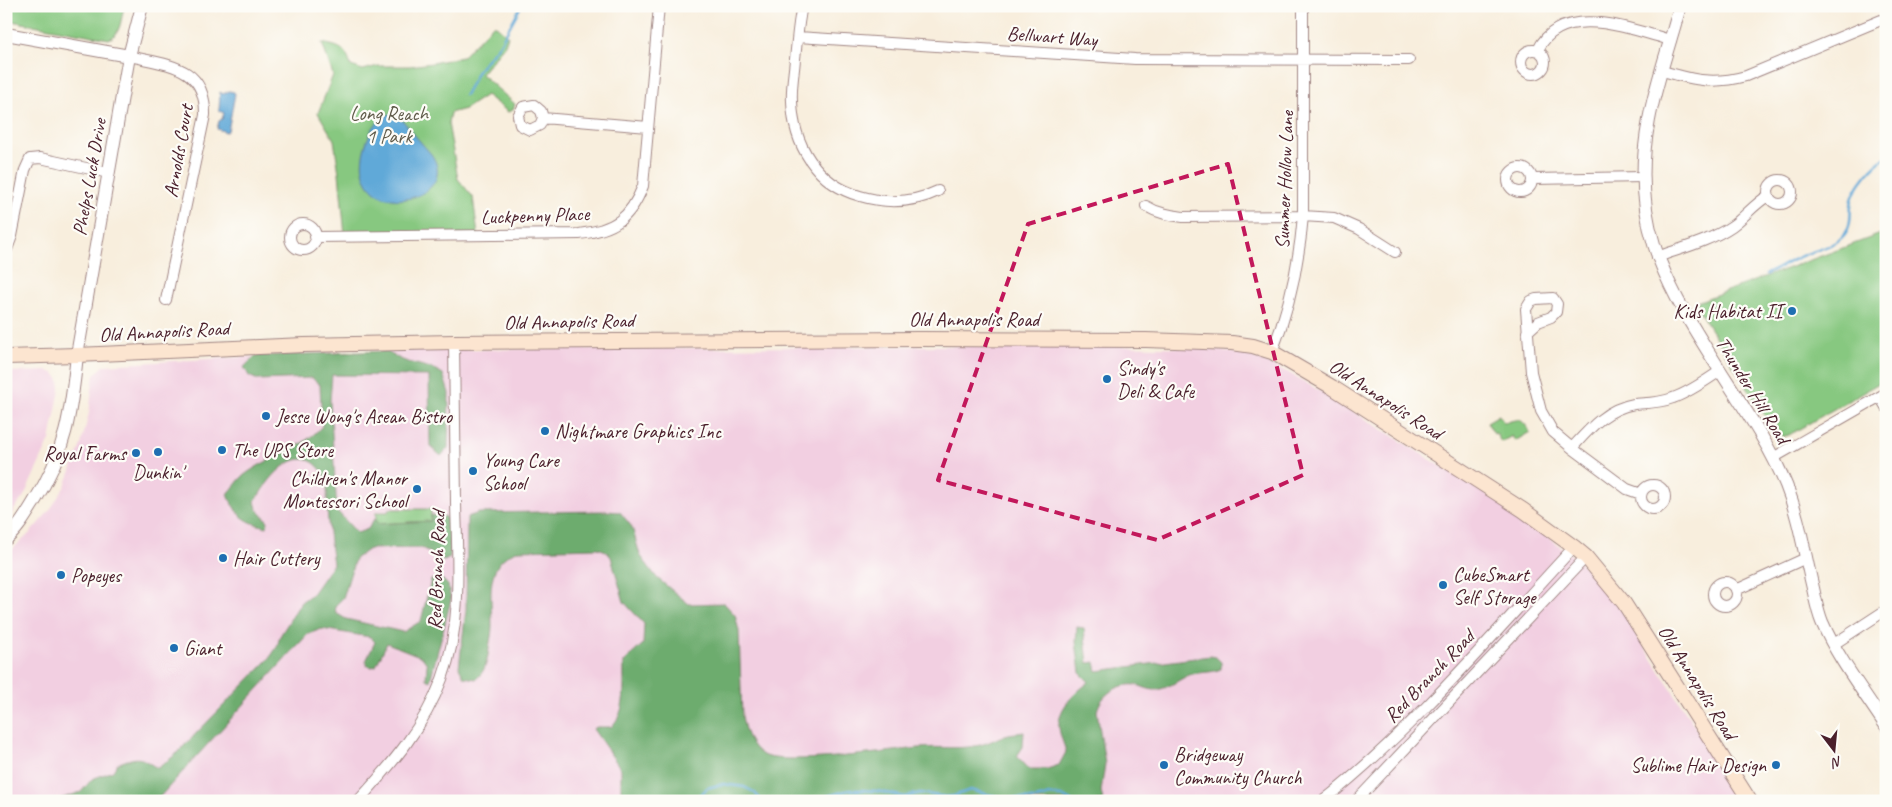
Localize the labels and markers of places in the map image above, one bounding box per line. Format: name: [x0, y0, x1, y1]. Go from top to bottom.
place label: Kids Habitat II: [1674, 299, 1786, 324]
marker: Kids Habitat II: [1786, 305, 1798, 317]
place label: Sindy's Deli & Cafe: [1117, 356, 1196, 404]
marker: Sindy's Deli & Cafe: [1101, 373, 1113, 385]
place label: Jesse Wong's Asean Bistro: [275, 404, 453, 429]
marker: Jesse Wong's Asean Bistro: [260, 410, 272, 422]
place label: Nightmare Graphics Inc: [555, 419, 722, 444]
marker: Nightmare Graphics Inc: [539, 425, 551, 437]
place label: The UPS Store: [232, 438, 334, 463]
place label: Royal Farms: [43, 441, 128, 466]
marker: The UPS Store: [216, 444, 228, 456]
marker: Dunkin': [152, 446, 164, 458]
marker: Royal Farms: [130, 447, 142, 459]
place label: Young Care School: [483, 448, 560, 496]
place label: Dunkin': [133, 460, 187, 485]
marker: Young Care School: [467, 465, 479, 477]
place label: Children's Manor Montessori School: [283, 466, 411, 514]
marker: Children's Manor Montessori School: [411, 483, 423, 495]
place label: Hair Cuttery: [233, 546, 321, 571]
marker: Hair Cuttery: [217, 552, 229, 564]
place label: CubeSmart Self Storage: [1453, 562, 1537, 610]
place label: Popeyes: [71, 563, 123, 588]
marker: Popeyes: [55, 569, 67, 581]
marker: CubeSmart Self Storage: [1437, 579, 1449, 591]
place label: Giant: [184, 636, 224, 661]
marker: Giant: [168, 642, 180, 654]
place label: Bridgeway Community Church: [1174, 742, 1302, 790]
place label: Sublime Hair Design: [1631, 753, 1767, 778]
marker: Bridgeway Community Church: [1158, 759, 1170, 771]
marker: Sublime Hair Design: [1770, 759, 1782, 771]

